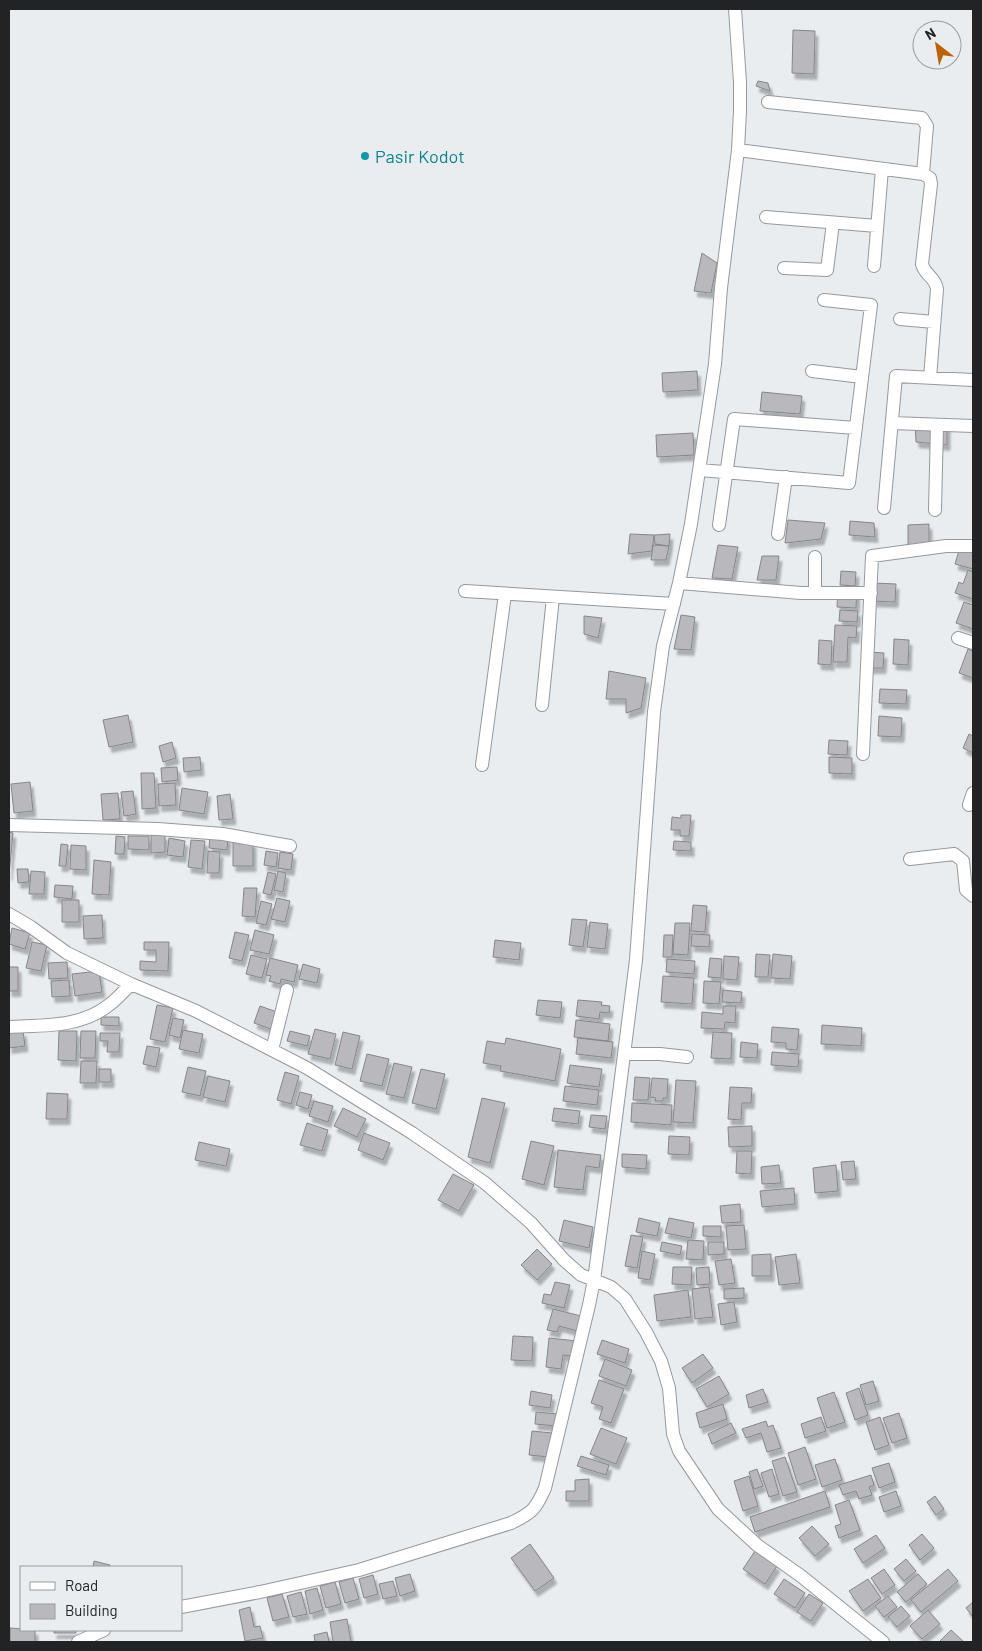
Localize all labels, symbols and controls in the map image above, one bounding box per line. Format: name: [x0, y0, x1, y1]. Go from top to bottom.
north arrow: [912, 20, 962, 70]
text: N: [922, 24, 938, 43]
place label: Pasir Kodot: [375, 145, 465, 167]
marker: Pasir Kodot: [359, 150, 371, 162]
legend: [20, 1566, 182, 1631]
text: Road: [65, 1576, 98, 1594]
text: Building: [65, 1601, 118, 1619]

